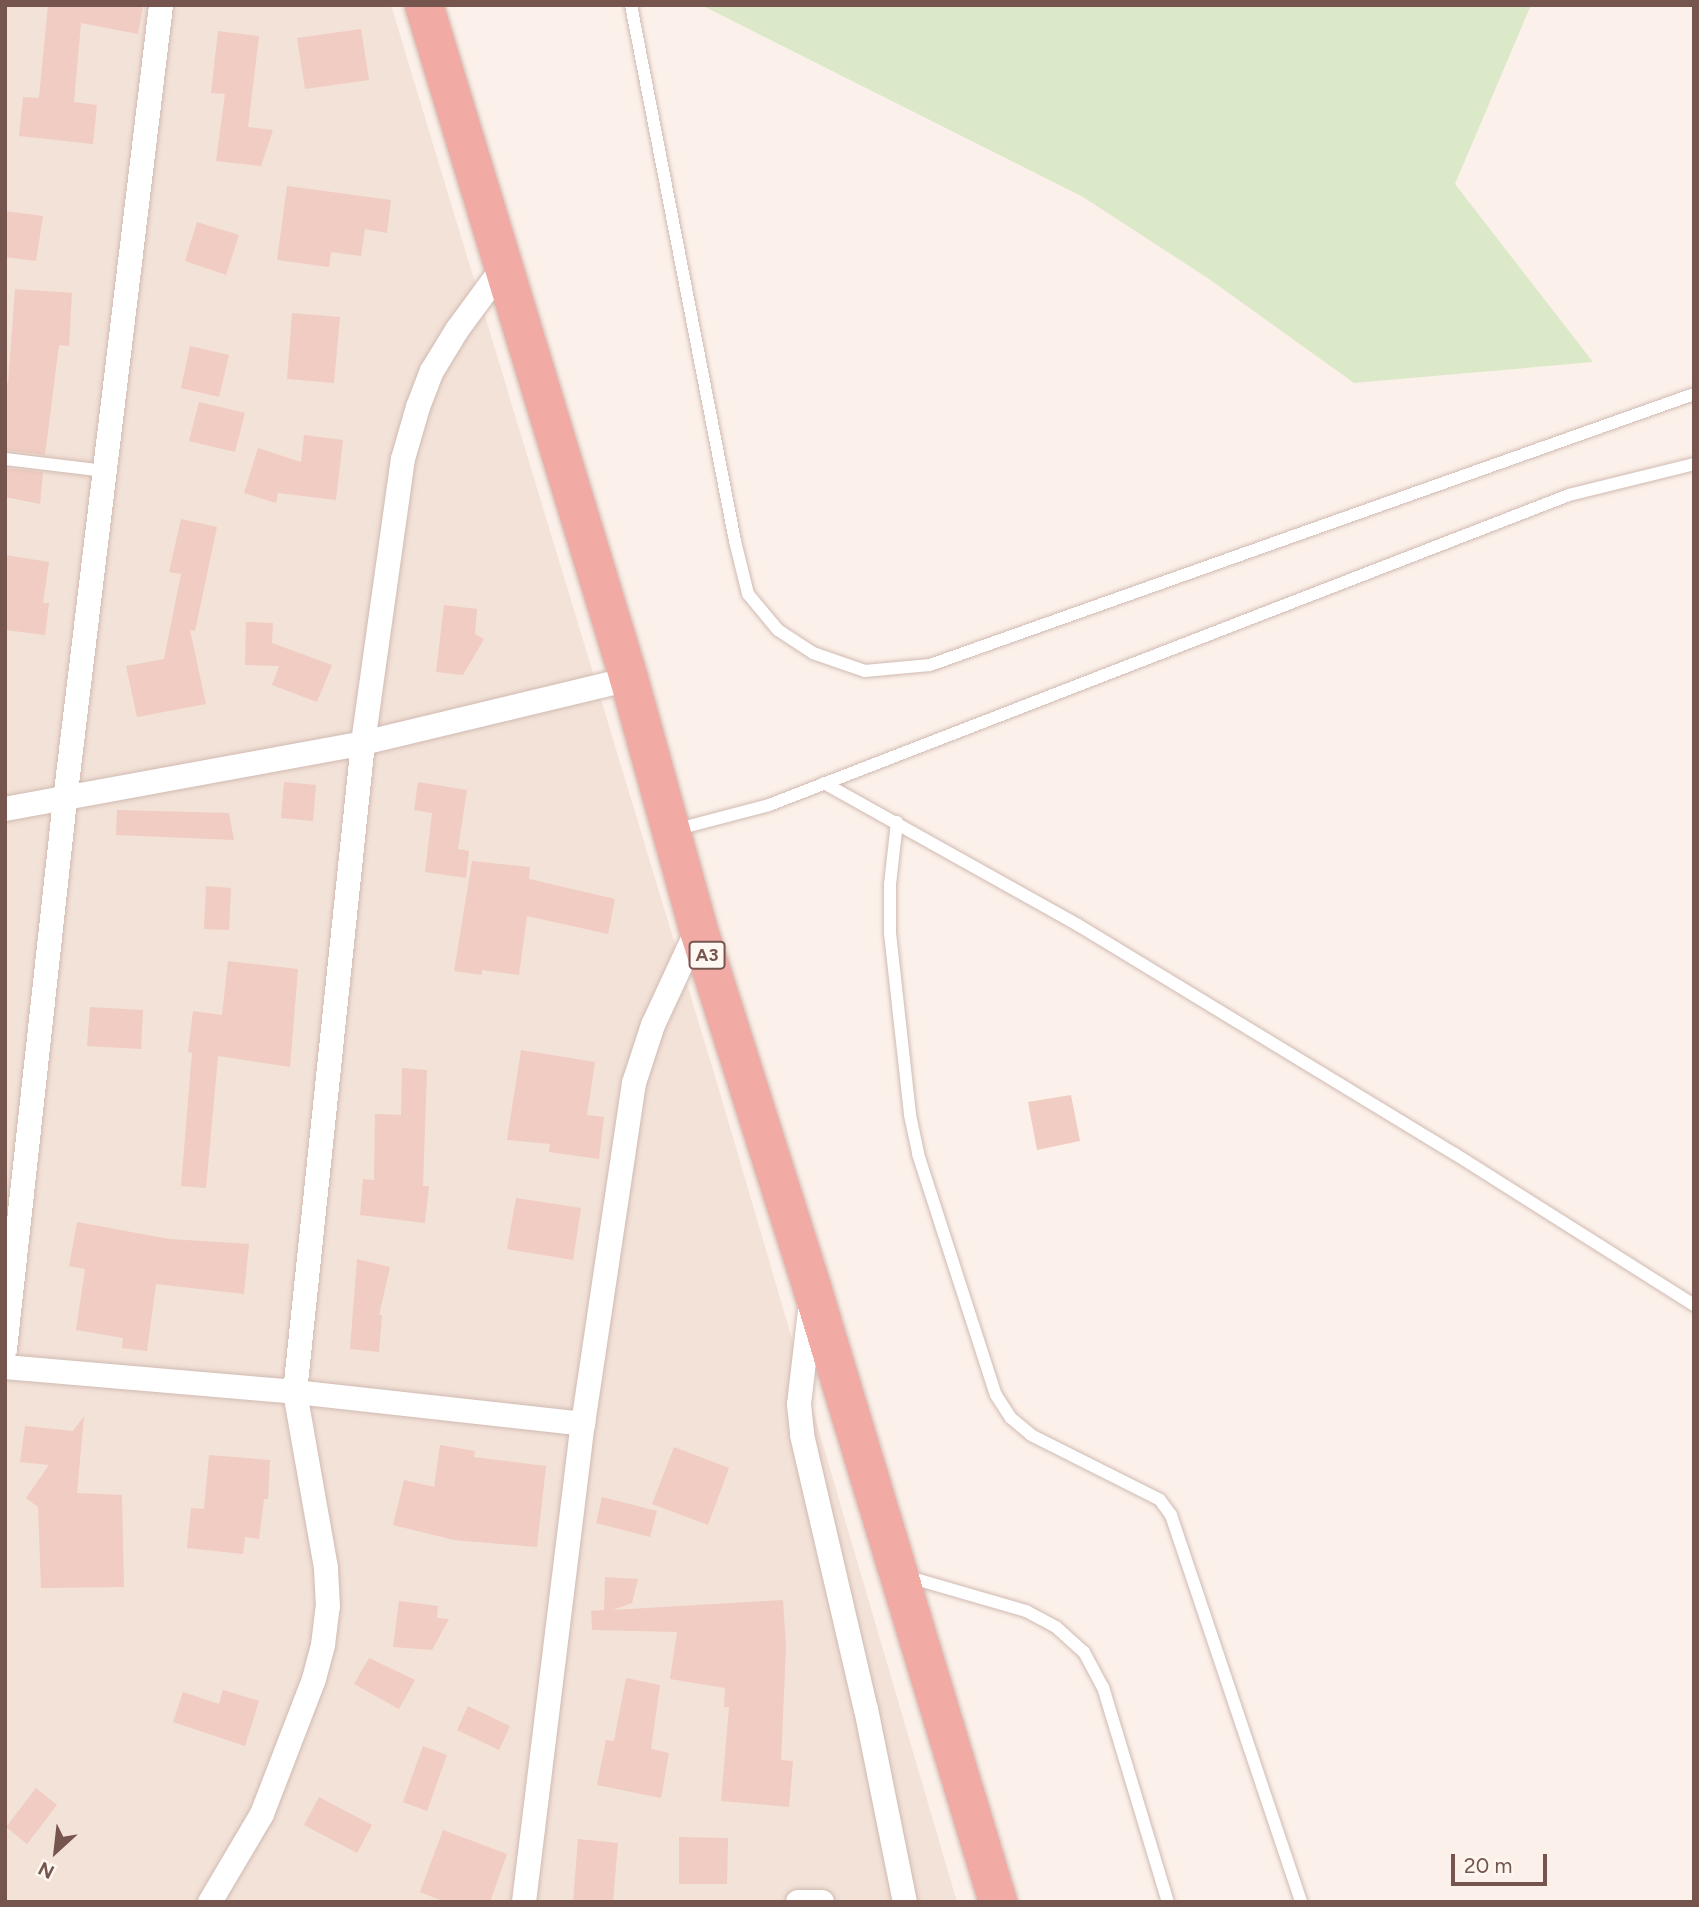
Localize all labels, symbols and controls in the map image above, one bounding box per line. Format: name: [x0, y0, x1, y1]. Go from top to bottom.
road number: A3: [688, 940, 726, 970]
north arrow: [21, 1816, 91, 1886]
scale bar: [1454, 1840, 1550, 1884]
text: 20 m: [1464, 1853, 1512, 1878]
text: N: [34, 1857, 58, 1884]

